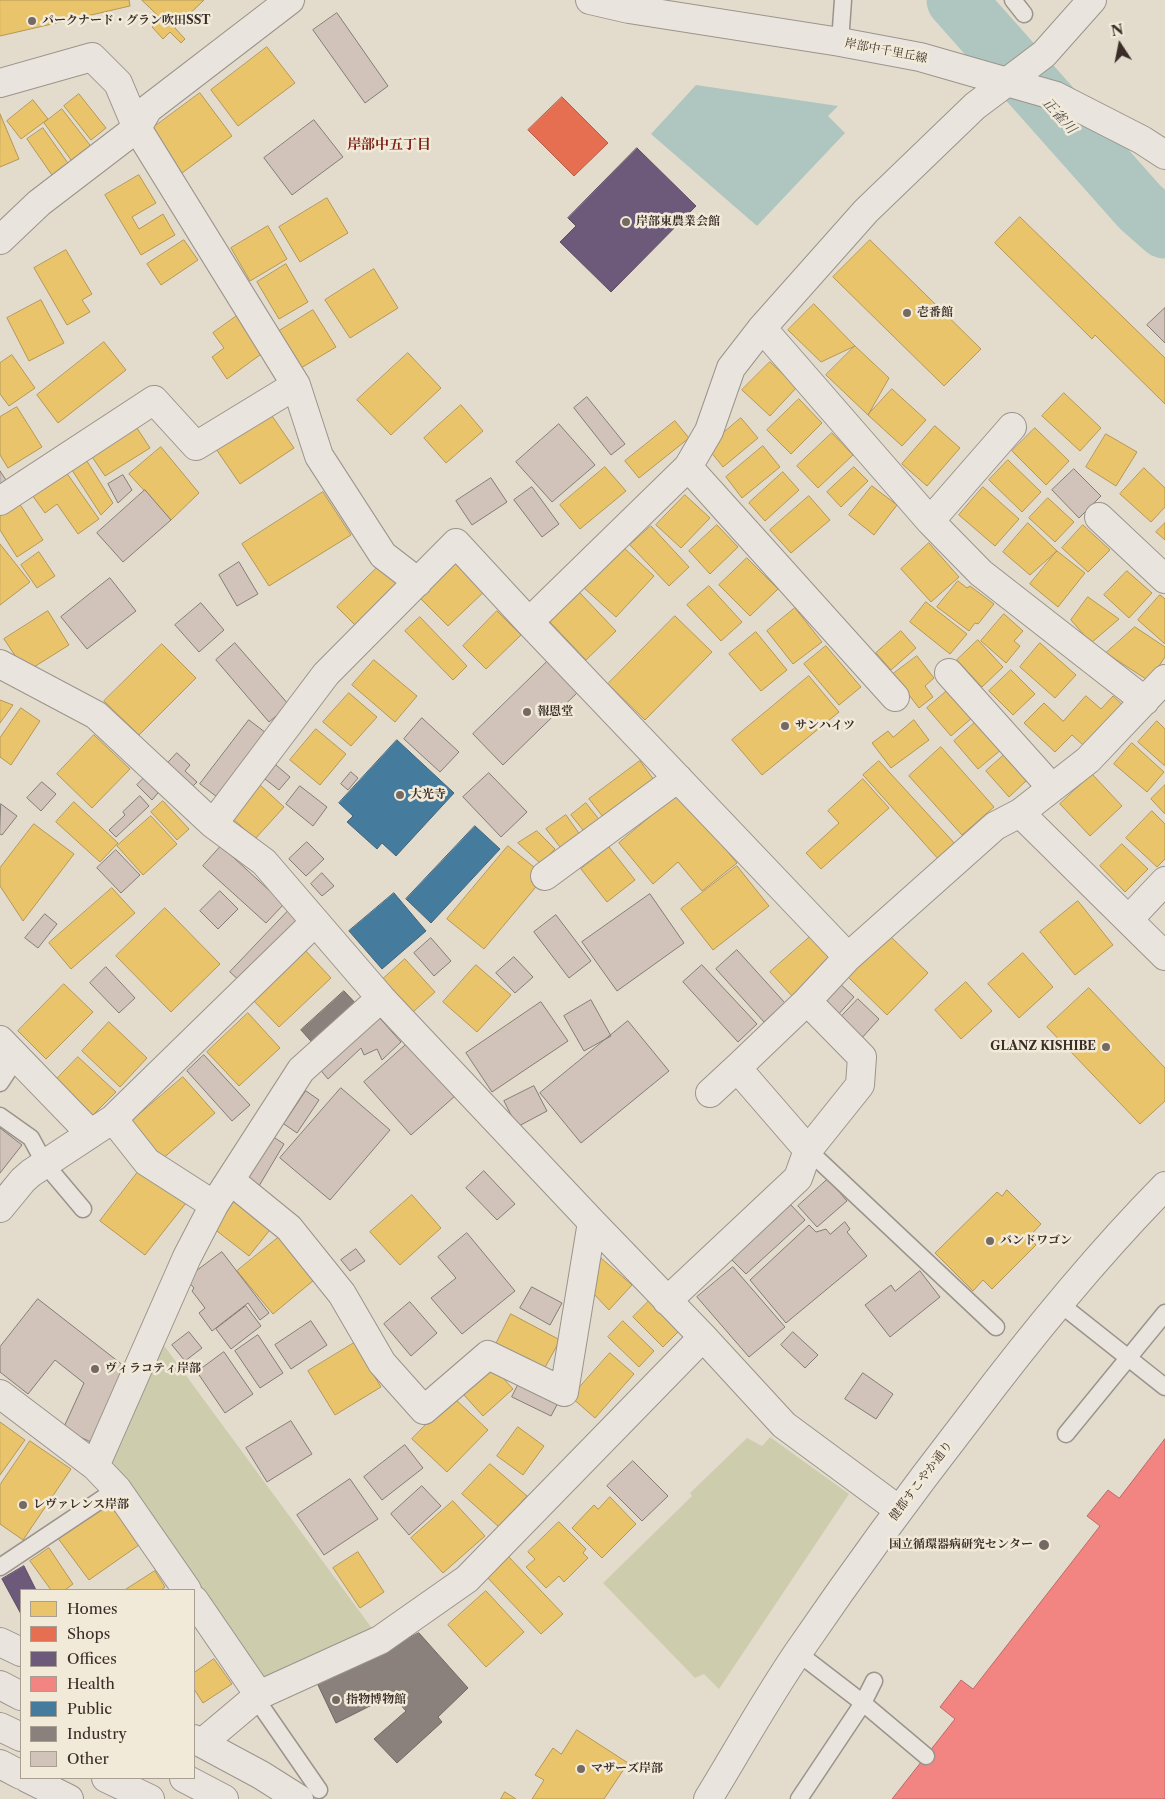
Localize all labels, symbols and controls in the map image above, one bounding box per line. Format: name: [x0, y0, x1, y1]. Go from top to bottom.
place label: パークナード・グラン吹田SST: [42, 14, 211, 28]
marker: パークナード・グラン吹田SST: [26, 15, 38, 27]
north arrow: [1095, 20, 1145, 70]
text: N: [1109, 20, 1125, 40]
street label: 岸部中千里丘線: [843, 36, 929, 66]
water label: 正雀川: [1039, 95, 1079, 137]
district label: 岸部中五丁目: [347, 137, 431, 153]
place label: 岸部東農業会館: [636, 215, 720, 229]
marker: 岸部東農業会館: [620, 216, 632, 228]
place label: 壱番館: [917, 306, 953, 320]
marker: 壱番館: [901, 307, 913, 319]
place label: 報恩堂: [537, 705, 573, 719]
marker: 報恩堂: [521, 706, 533, 718]
place label: サンハイツ: [795, 719, 855, 733]
marker: サンハイツ: [779, 720, 791, 732]
place label: 大光寺: [410, 788, 446, 802]
marker: 大光寺: [394, 789, 406, 801]
place label: GLANZ KISHIBE: [990, 1040, 1096, 1054]
marker: GLANZ KISHIBE: [1100, 1041, 1112, 1053]
place label: バンドワゴン: [1000, 1234, 1072, 1248]
marker: バンドワゴン: [984, 1235, 996, 1247]
place label: ヴィラコティ岸部: [105, 1362, 201, 1376]
marker: ヴィラコティ岸部: [89, 1363, 101, 1375]
street label: 健都すこやか通り: [886, 1438, 956, 1524]
place label: レヴァレンス岸部: [33, 1498, 129, 1512]
marker: レヴァレンス岸部: [17, 1499, 29, 1511]
place label: 国立循環器病研究センター: [889, 1538, 1033, 1552]
marker: 国立循環器病研究センター: [1037, 1538, 1051, 1552]
legend: [20, 1589, 195, 1779]
text: Homes: [67, 1599, 118, 1618]
text: Shops: [67, 1624, 110, 1643]
text: Offices: [67, 1649, 117, 1668]
text: Health: [67, 1674, 115, 1693]
place label: 指物博物館: [346, 1693, 406, 1707]
marker: 指物博物館: [330, 1694, 342, 1706]
text: Public: [67, 1699, 112, 1718]
text: Industry: [67, 1724, 127, 1743]
text: Other: [67, 1749, 109, 1768]
place label: マザーズ岸部: [591, 1762, 663, 1776]
marker: マザーズ岸部: [575, 1763, 587, 1775]

